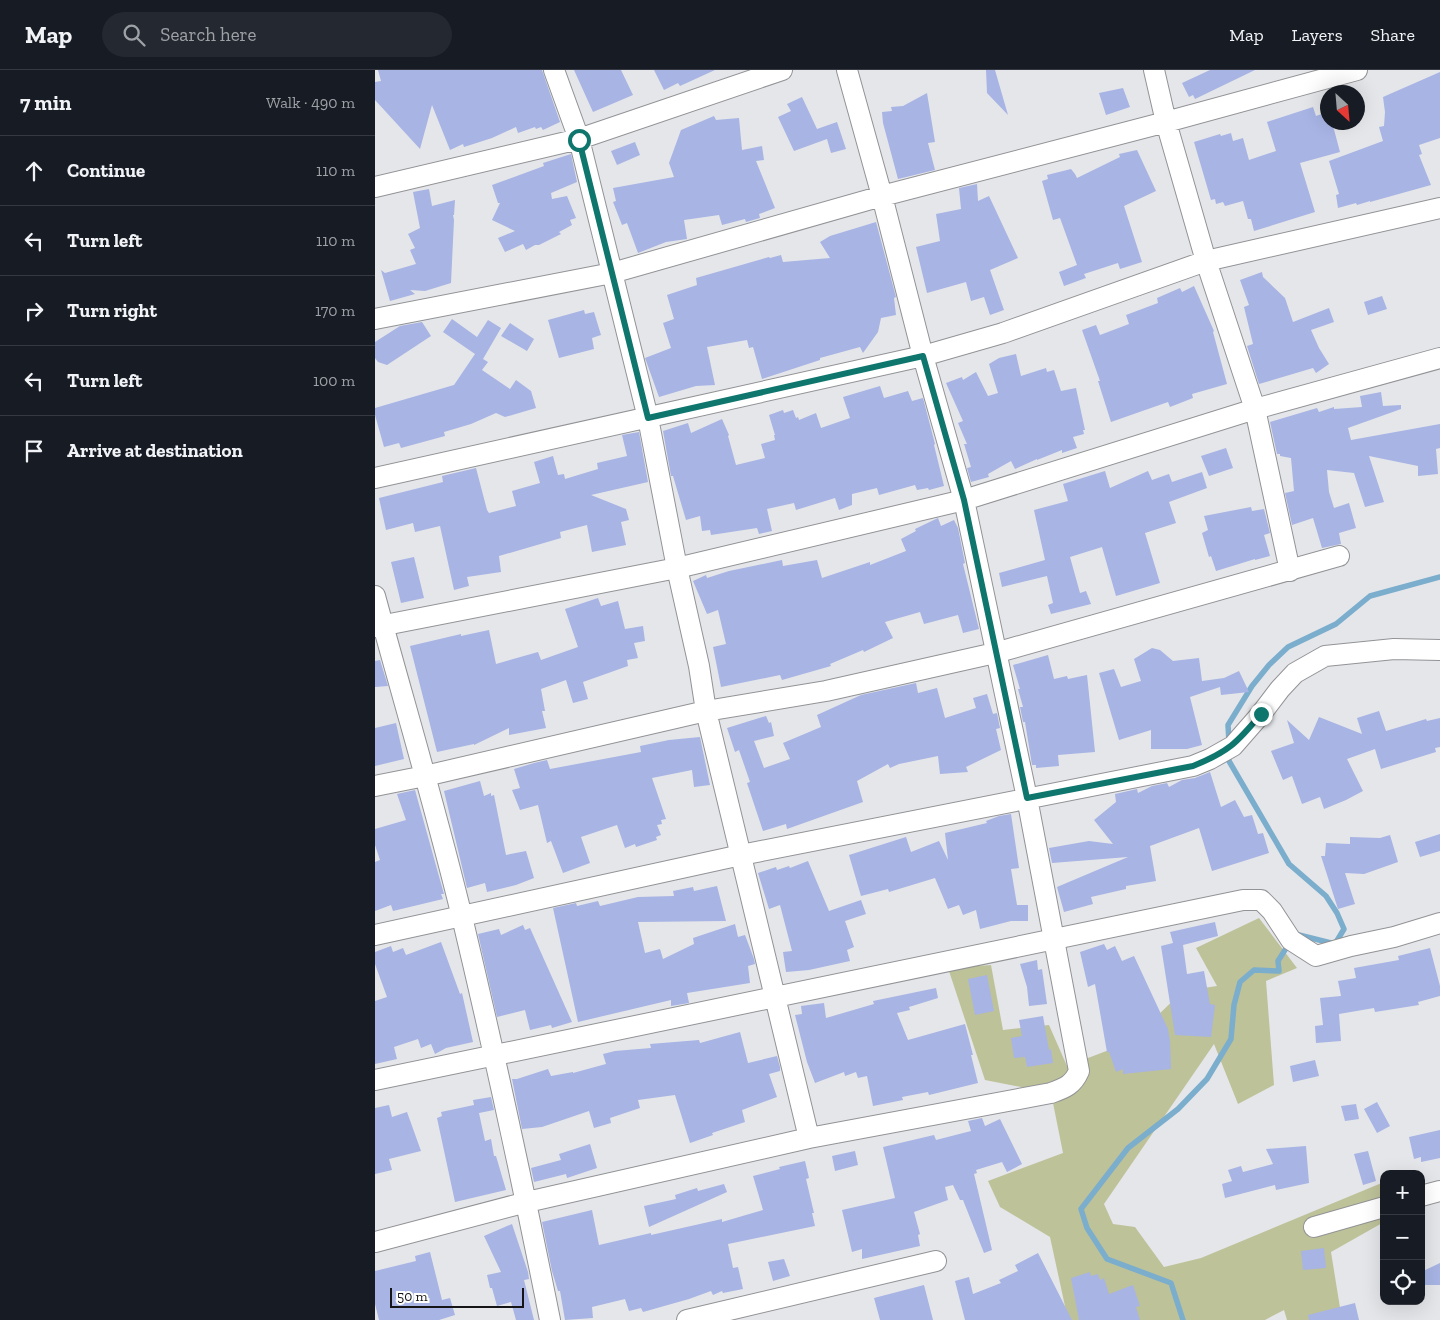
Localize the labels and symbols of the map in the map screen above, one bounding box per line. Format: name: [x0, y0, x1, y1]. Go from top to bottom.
north arrow: [1320, 85, 1365, 130]
route start: [568, 129, 591, 152]
route end: [1250, 703, 1273, 726]
scale bar: [390, 1285, 524, 1308]

